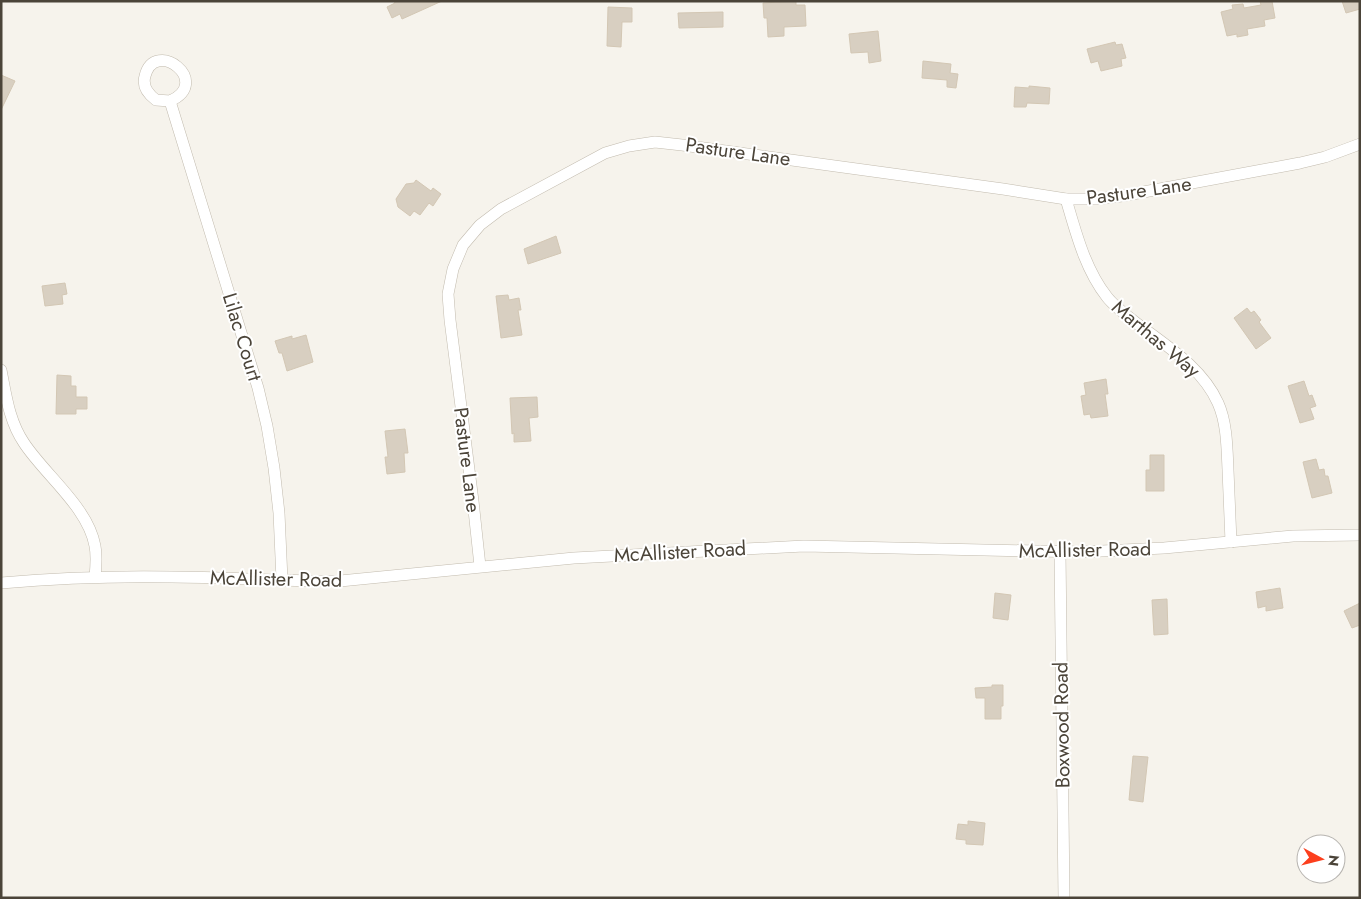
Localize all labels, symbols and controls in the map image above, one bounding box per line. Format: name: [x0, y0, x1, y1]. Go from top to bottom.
street label: Pasture Lane: [684, 130, 792, 174]
street label: Pasture Lane: [1085, 169, 1193, 213]
street label: Lilac Court: [215, 289, 269, 385]
street label: Marthas Way: [1105, 293, 1207, 385]
street label: Pasture Lane: [446, 406, 488, 514]
street label: McAllister Road: [613, 534, 747, 570]
street label: McAllister Road: [1018, 534, 1152, 566]
street label: McAllister Road: [209, 563, 343, 595]
street label: Boxwood Road: [1046, 662, 1078, 788]
north arrow: [1296, 834, 1346, 884]
text: N: [1323, 854, 1345, 867]

